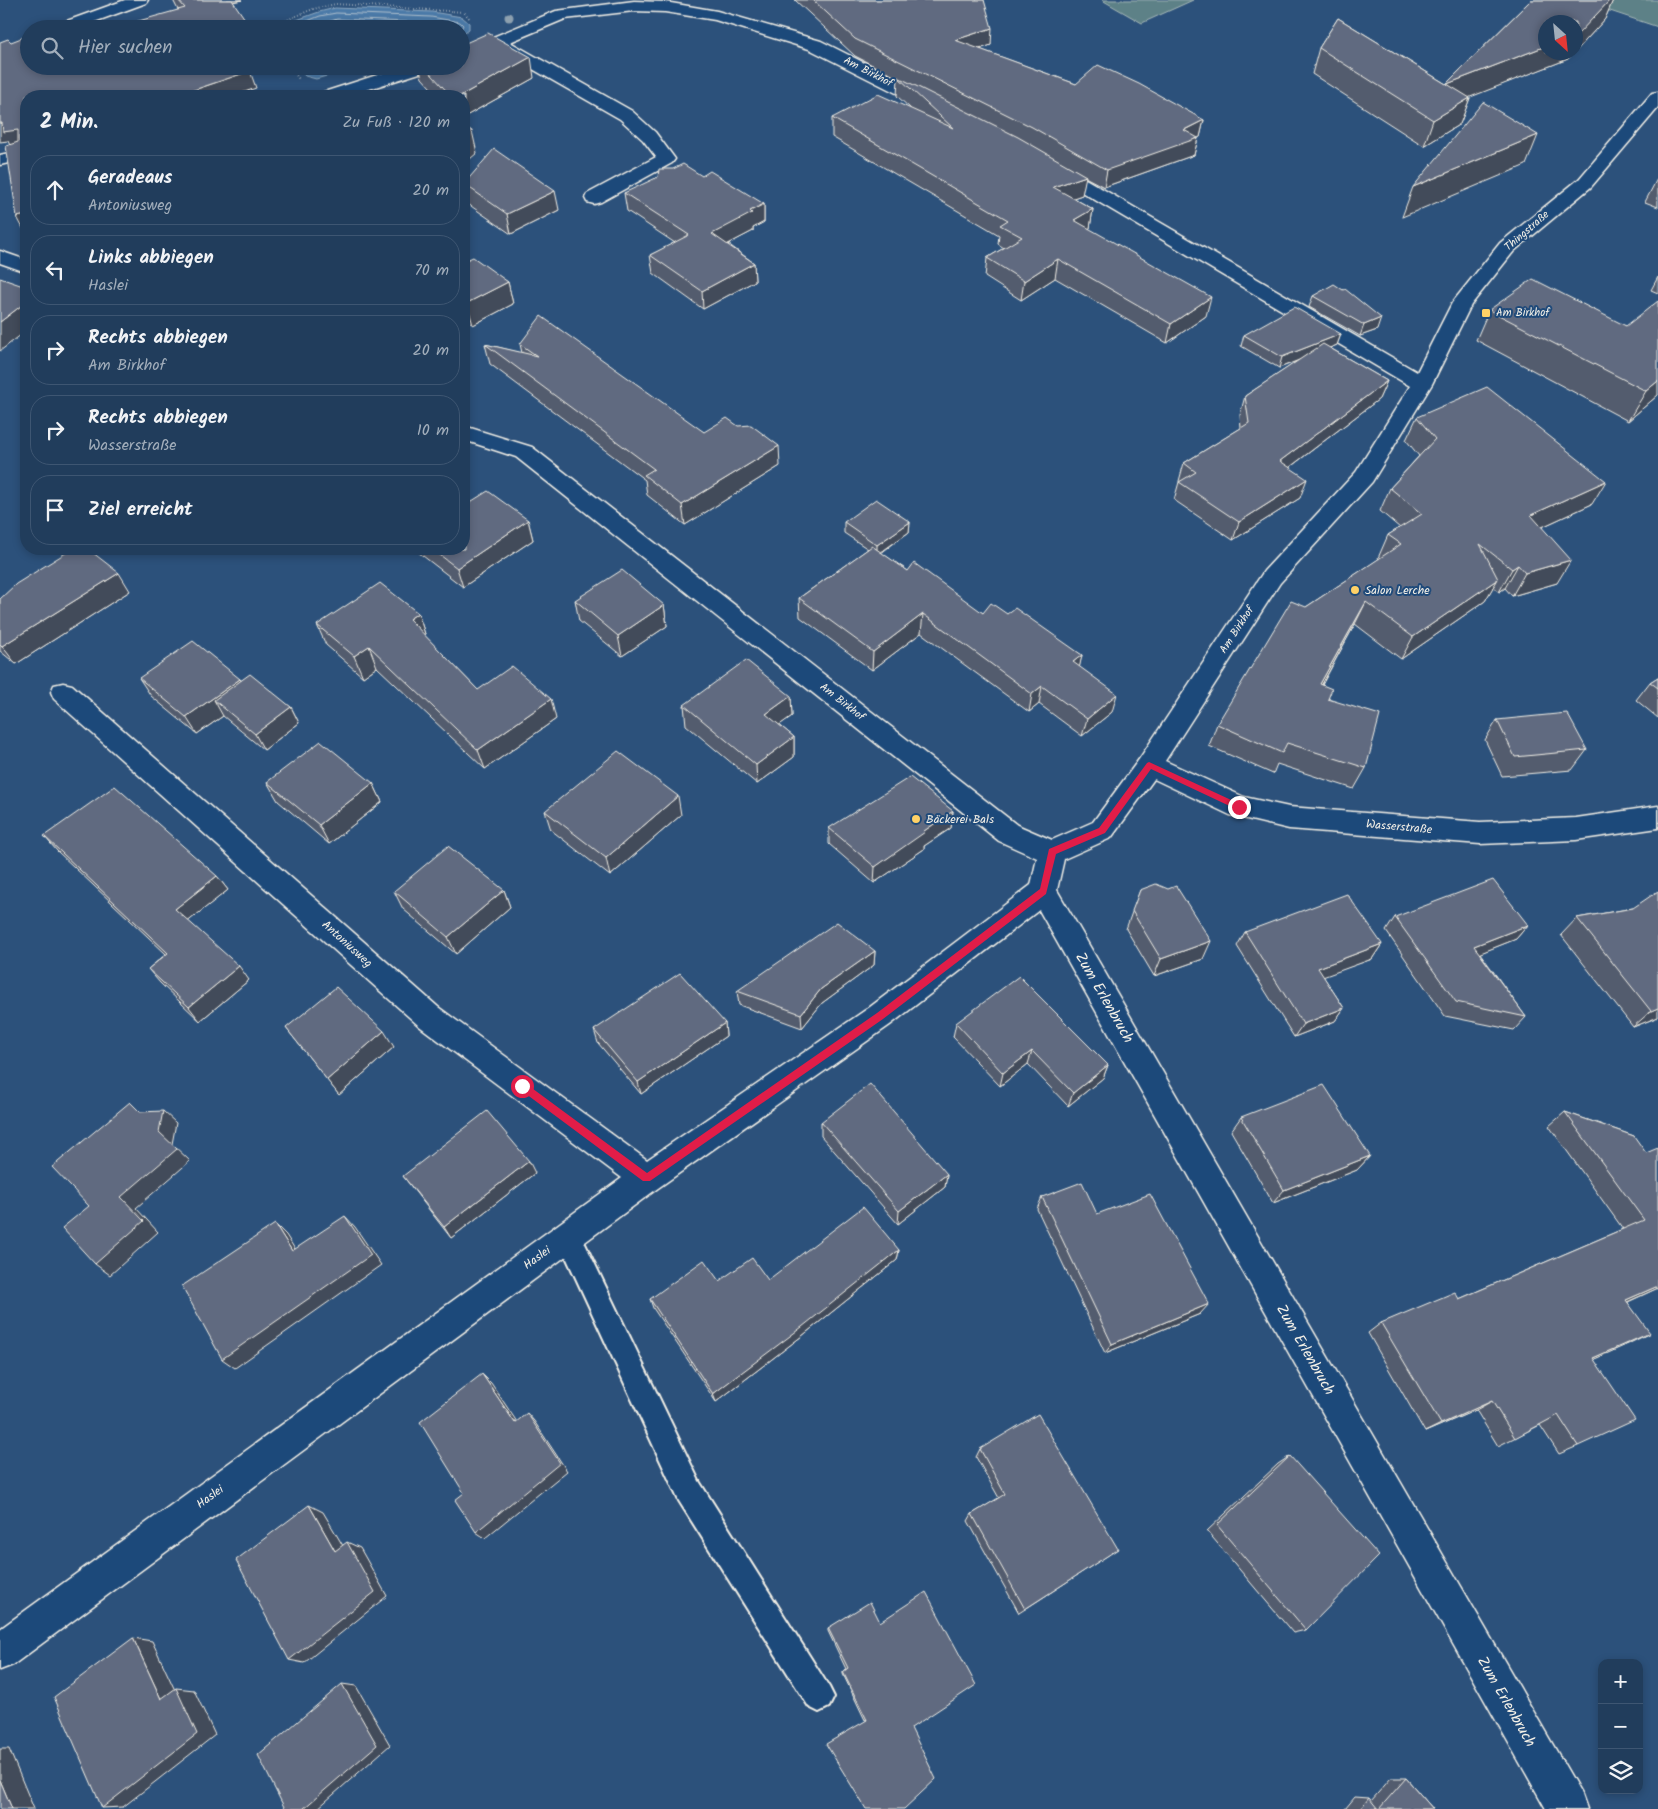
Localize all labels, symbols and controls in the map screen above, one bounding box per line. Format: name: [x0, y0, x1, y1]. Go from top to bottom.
north arrow: [1538, 15, 1583, 60]
search box: [20, 20, 470, 75]
text: Hier suchen: [78, 33, 172, 63]
icon: search: [38, 34, 66, 62]
street label: Am Birkhof: [840, 52, 897, 93]
text: 2 Min.: [40, 106, 98, 139]
text: Zu Fuß · 120 m: [342, 110, 450, 135]
text: Geradeaus: [88, 163, 173, 193]
icon: ahead: [41, 176, 69, 204]
text: 20 m: [413, 178, 449, 203]
text: Antoniusweg: [88, 193, 172, 218]
street label: Thingstraße: [1500, 206, 1554, 256]
text: Links abbiegen: [88, 243, 214, 273]
icon: left: [41, 256, 69, 284]
text: 70 m: [414, 258, 449, 283]
text: Haslei: [88, 273, 128, 298]
place label: Am Birkhof: [1496, 304, 1551, 322]
marker: Am Birkhof: [1480, 307, 1492, 319]
text: Rechts abbiegen: [88, 323, 228, 353]
icon: right: [41, 336, 69, 364]
text: 20 m: [413, 338, 449, 363]
text: Am Birkhof: [88, 353, 166, 378]
text: Rechts abbiegen: [88, 403, 228, 433]
icon: right: [41, 416, 69, 444]
text: 10 m: [417, 418, 449, 443]
text: Wasserstraße: [88, 433, 177, 458]
text: Ziel erreicht: [88, 495, 193, 525]
icon: arrive: [41, 496, 69, 524]
place label: Salon Lerche: [1365, 581, 1430, 600]
marker: Salon Lerche: [1349, 584, 1361, 596]
street label: Am Birkhof: [1215, 601, 1260, 657]
street label: Am Birkhof: [815, 679, 870, 727]
route end: [1228, 796, 1251, 819]
place label: Bäckerei Bals: [926, 810, 994, 829]
marker: Bäckerei Bals: [910, 813, 922, 825]
street label: Wasserstraße: [1365, 815, 1433, 839]
street label: Antoniusweg: [317, 916, 377, 972]
street label: Zum Erlenbruch: [1068, 948, 1140, 1048]
route start: [511, 1075, 534, 1098]
street label: Haslei: [519, 1241, 556, 1274]
street label: Zum Erlenbruch: [1269, 1300, 1341, 1400]
street label: Haslei: [192, 1480, 229, 1513]
street label: Zum Erlenbruch: [1470, 1652, 1542, 1752]
map controls: [1598, 1659, 1643, 1794]
button: +: [1598, 1659, 1643, 1704]
button: −: [1598, 1704, 1643, 1749]
button: layers: [1598, 1749, 1643, 1794]

